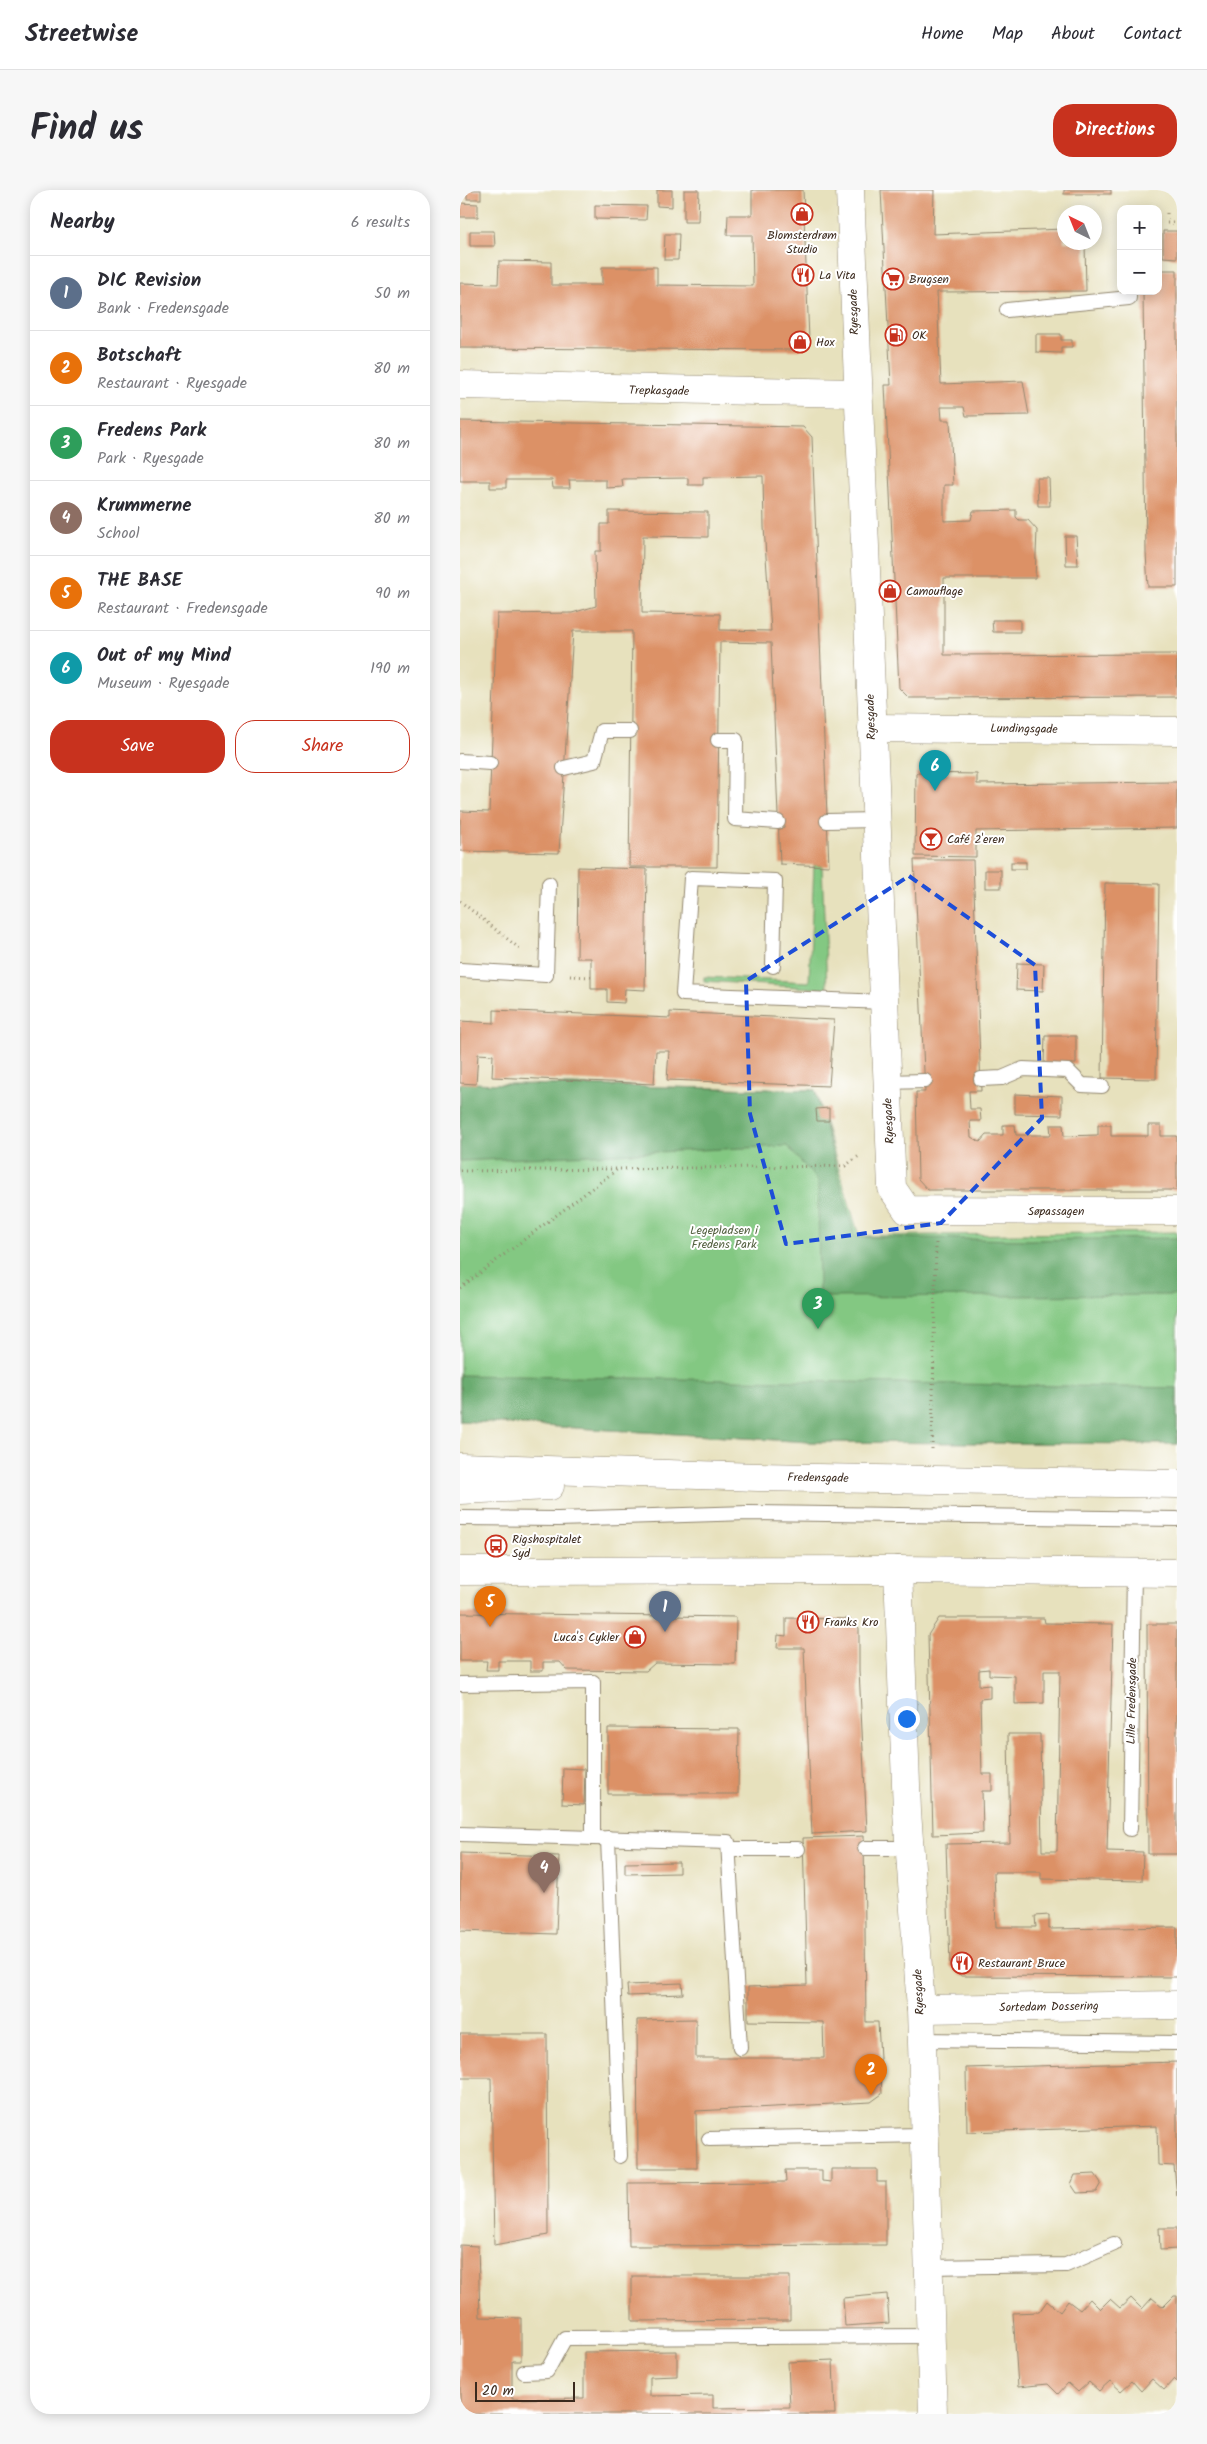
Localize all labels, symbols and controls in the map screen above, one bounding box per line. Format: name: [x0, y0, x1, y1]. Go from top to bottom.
text: Streetwise: [25, 15, 138, 54]
text: Home: [921, 20, 964, 49]
text: Map: [992, 20, 1023, 49]
text: About: [1051, 20, 1095, 49]
text: Contact: [1123, 20, 1182, 49]
text: Find us: [30, 102, 143, 158]
button: Directions: [1053, 104, 1177, 157]
shop icon: Blomsterdrøm Studio: [790, 202, 814, 226]
north arrow: [1057, 205, 1102, 250]
map controls: [1117, 205, 1162, 295]
button: +: [1117, 205, 1162, 250]
text: Nearby: [50, 206, 115, 239]
text: 6 results: [351, 210, 410, 235]
place label: Blomsterdrøm Studio: [767, 226, 837, 259]
button: −: [1117, 250, 1162, 295]
restaurant icon: La Vita: [791, 263, 815, 287]
text: DIC Revision: [97, 266, 201, 296]
place label: La Vita: [819, 266, 856, 285]
supermarket icon: Brugsen: [881, 267, 905, 291]
place label: Brugsen: [909, 270, 949, 289]
text: 1: [64, 281, 68, 306]
text: 50 m: [374, 281, 410, 306]
street label: Ryesgade: [844, 288, 864, 335]
text: Bank · Fredensgade: [97, 296, 229, 321]
fuel station icon: OK: [884, 323, 908, 347]
place label: OK: [912, 326, 927, 345]
shop icon: Hox: [788, 330, 812, 354]
place label: Hox: [816, 333, 835, 352]
text: Botschaft: [97, 341, 181, 371]
text: 2: [61, 356, 71, 381]
text: 80 m: [373, 356, 410, 381]
text: Restaurant · Ryesgade: [97, 371, 247, 396]
street label: Trepkasgade: [629, 381, 690, 401]
text: Fredens Park: [97, 416, 206, 446]
text: 3: [62, 431, 70, 456]
text: 80 m: [373, 431, 410, 456]
text: Park · Ryesgade: [97, 446, 204, 471]
text: Krummerne: [97, 491, 192, 521]
text: 4: [62, 506, 70, 531]
text: 80 m: [373, 506, 410, 531]
text: School: [97, 521, 140, 546]
text: THE BASE: [97, 566, 182, 596]
shop icon: Camouflage: [878, 579, 902, 603]
text: 5: [62, 581, 70, 606]
text: 90 m: [375, 581, 410, 606]
place label: Camouflage: [906, 582, 963, 601]
text: Restaurant · Fredensgade: [97, 596, 268, 621]
text: Out of my Mind: [97, 641, 231, 671]
text: 6: [62, 656, 70, 681]
text: 190 m: [370, 656, 410, 681]
text: Museum · Ryesgade: [97, 671, 230, 696]
street label: Ryesgade: [861, 693, 881, 740]
street label: Lundingsgade: [990, 719, 1058, 739]
button: Save: [50, 720, 225, 773]
button: Share: [235, 720, 410, 773]
pin: 6: [919, 750, 951, 791]
bar icon: Café 2'eren: [919, 827, 943, 851]
place label: Café 2'eren: [947, 830, 1004, 849]
street label: Ryesgade: [878, 1097, 900, 1144]
street label: Søpassagen: [1028, 1202, 1084, 1221]
park label: Legepladsen i Fredens Park: [690, 1221, 759, 1254]
pin: 3: [802, 1288, 834, 1329]
street label: Fredensgade: [787, 1468, 849, 1488]
place label: Rigshospitalet Syd: [512, 1530, 582, 1563]
bus stop icon: Rigshospitalet Syd: [484, 1534, 508, 1558]
pin: 5: [474, 1586, 506, 1627]
pin: 1: [649, 1591, 681, 1632]
restaurant icon: Franks Kro: [796, 1610, 820, 1634]
place label: Franks Kro: [824, 1613, 878, 1632]
shop icon: Luca's Cykler: [623, 1625, 647, 1649]
place label: Luca's Cykler: [553, 1628, 620, 1647]
street label: Lille Fredensgade: [1122, 1657, 1142, 1745]
your location: [894, 1706, 920, 1732]
pin: 4: [528, 1852, 560, 1893]
restaurant icon: Restaurant Bruce: [950, 1951, 974, 1975]
place label: Restaurant Bruce: [978, 1954, 1066, 1973]
street label: Ryesgade: [908, 1968, 930, 2015]
street label: Sortedam Dossering: [999, 1997, 1099, 2017]
pin: 2: [855, 2054, 887, 2095]
scale bar: [475, 2379, 575, 2402]
text: 20 m: [482, 2380, 514, 2402]

